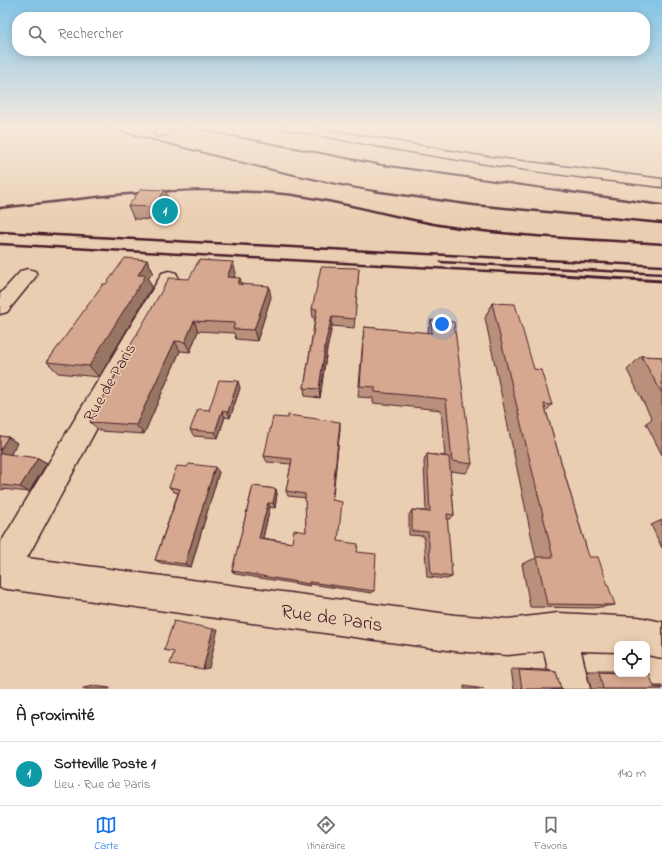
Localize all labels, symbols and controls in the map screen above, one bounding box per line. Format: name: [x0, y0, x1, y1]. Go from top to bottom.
search box: [12, 12, 650, 56]
icon: search: [26, 23, 48, 45]
text: Rechercher: [58, 23, 123, 45]
pin: 1: [152, 196, 178, 226]
your location: [432, 314, 452, 334]
street label: Rue de Paris: [78, 339, 143, 427]
street label: Rue de Paris: [279, 598, 385, 641]
map controls: [614, 641, 650, 677]
button: locate: [614, 641, 650, 677]
text: À proximité: [16, 703, 94, 728]
text: Sotteville Poste 1: [54, 753, 156, 775]
text: 1: [27, 764, 31, 783]
text: 140 m: [618, 764, 646, 783]
text: Lieu · Rue de Paris: [54, 775, 150, 794]
tab: Carte: [94, 814, 118, 854]
tab: Itinéraire: [307, 814, 345, 854]
tab: Favoris: [534, 814, 568, 854]

